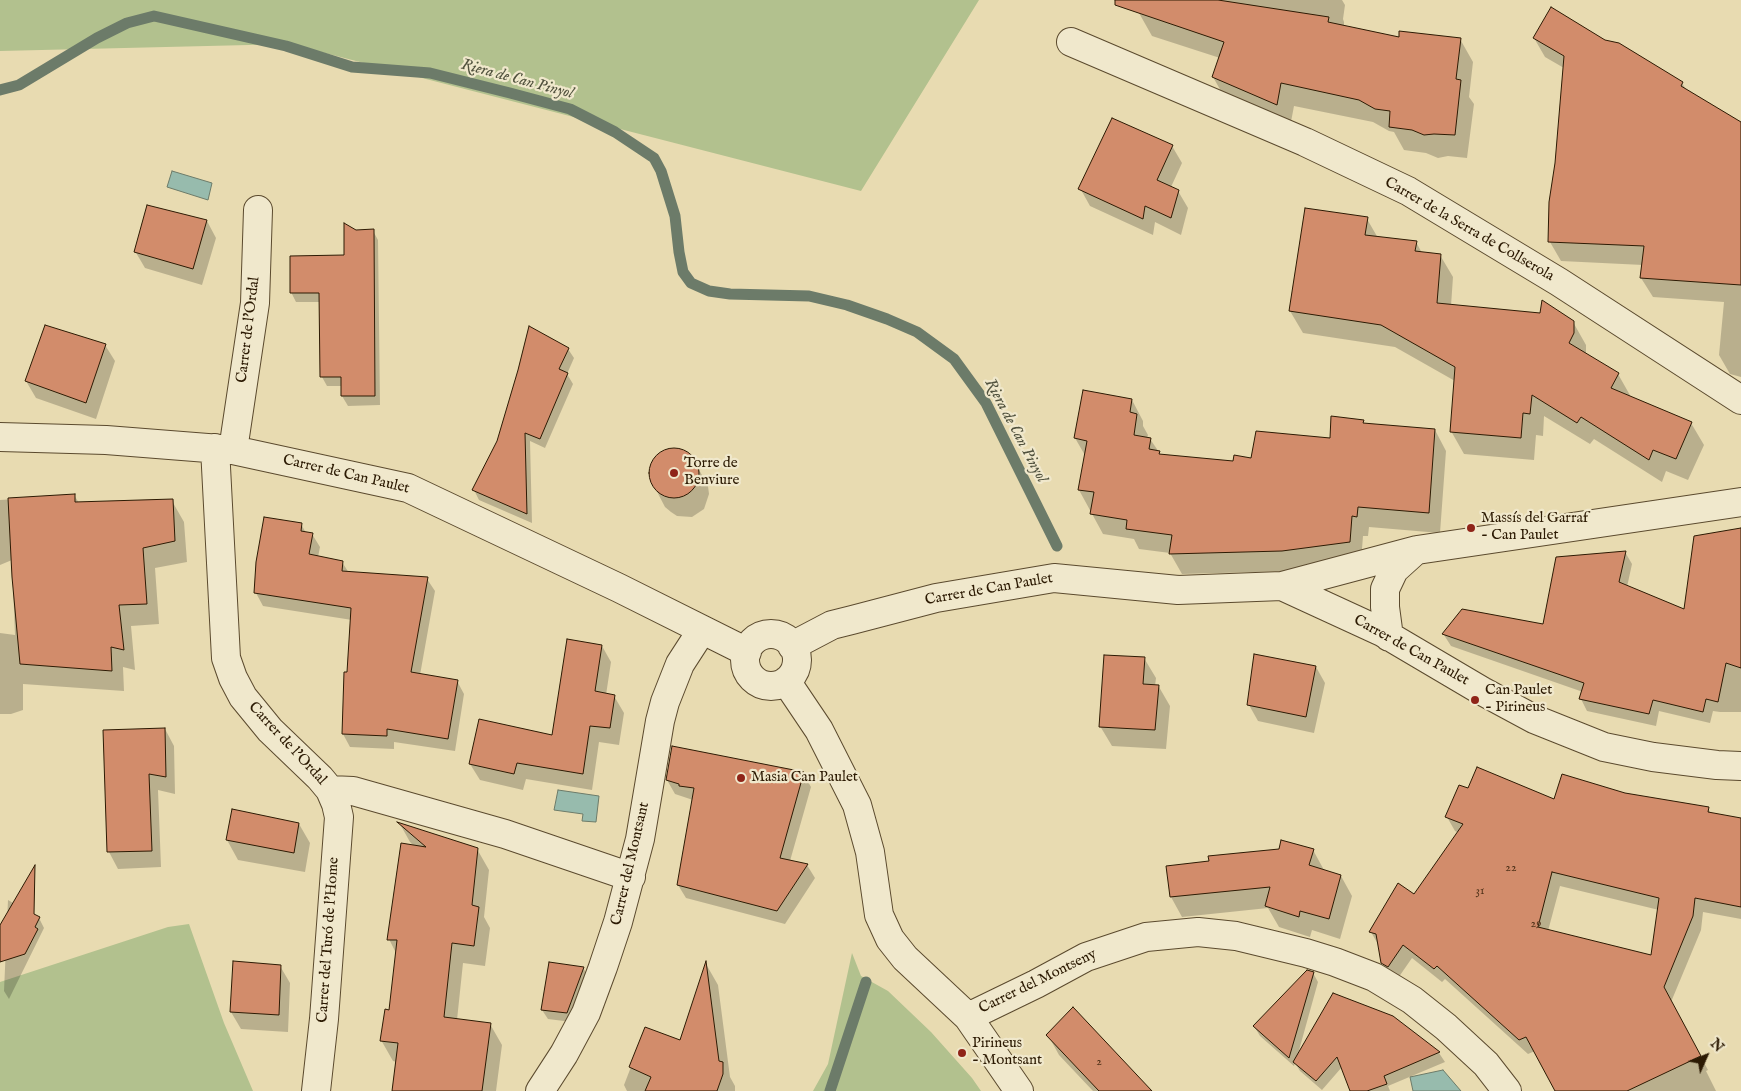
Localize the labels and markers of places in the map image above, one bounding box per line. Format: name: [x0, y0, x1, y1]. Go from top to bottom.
place label: Torre de Benviure: [684, 455, 739, 490]
marker: Torre de Benviure: [668, 467, 680, 479]
place label: Massís del Garraf - Can Paulet: [1481, 510, 1588, 545]
marker: Massís del Garraf - Can Paulet: [1465, 522, 1477, 534]
place label: Can Paulet - Pirineus: [1485, 682, 1552, 717]
marker: Can Paulet - Pirineus: [1469, 694, 1481, 706]
place label: Masia Can Paulet: [751, 769, 858, 787]
marker: Masia Can Paulet: [735, 772, 747, 784]
place label: Pirineus - Montsant: [972, 1035, 1042, 1070]
marker: Pirineus - Montsant: [956, 1047, 968, 1059]

